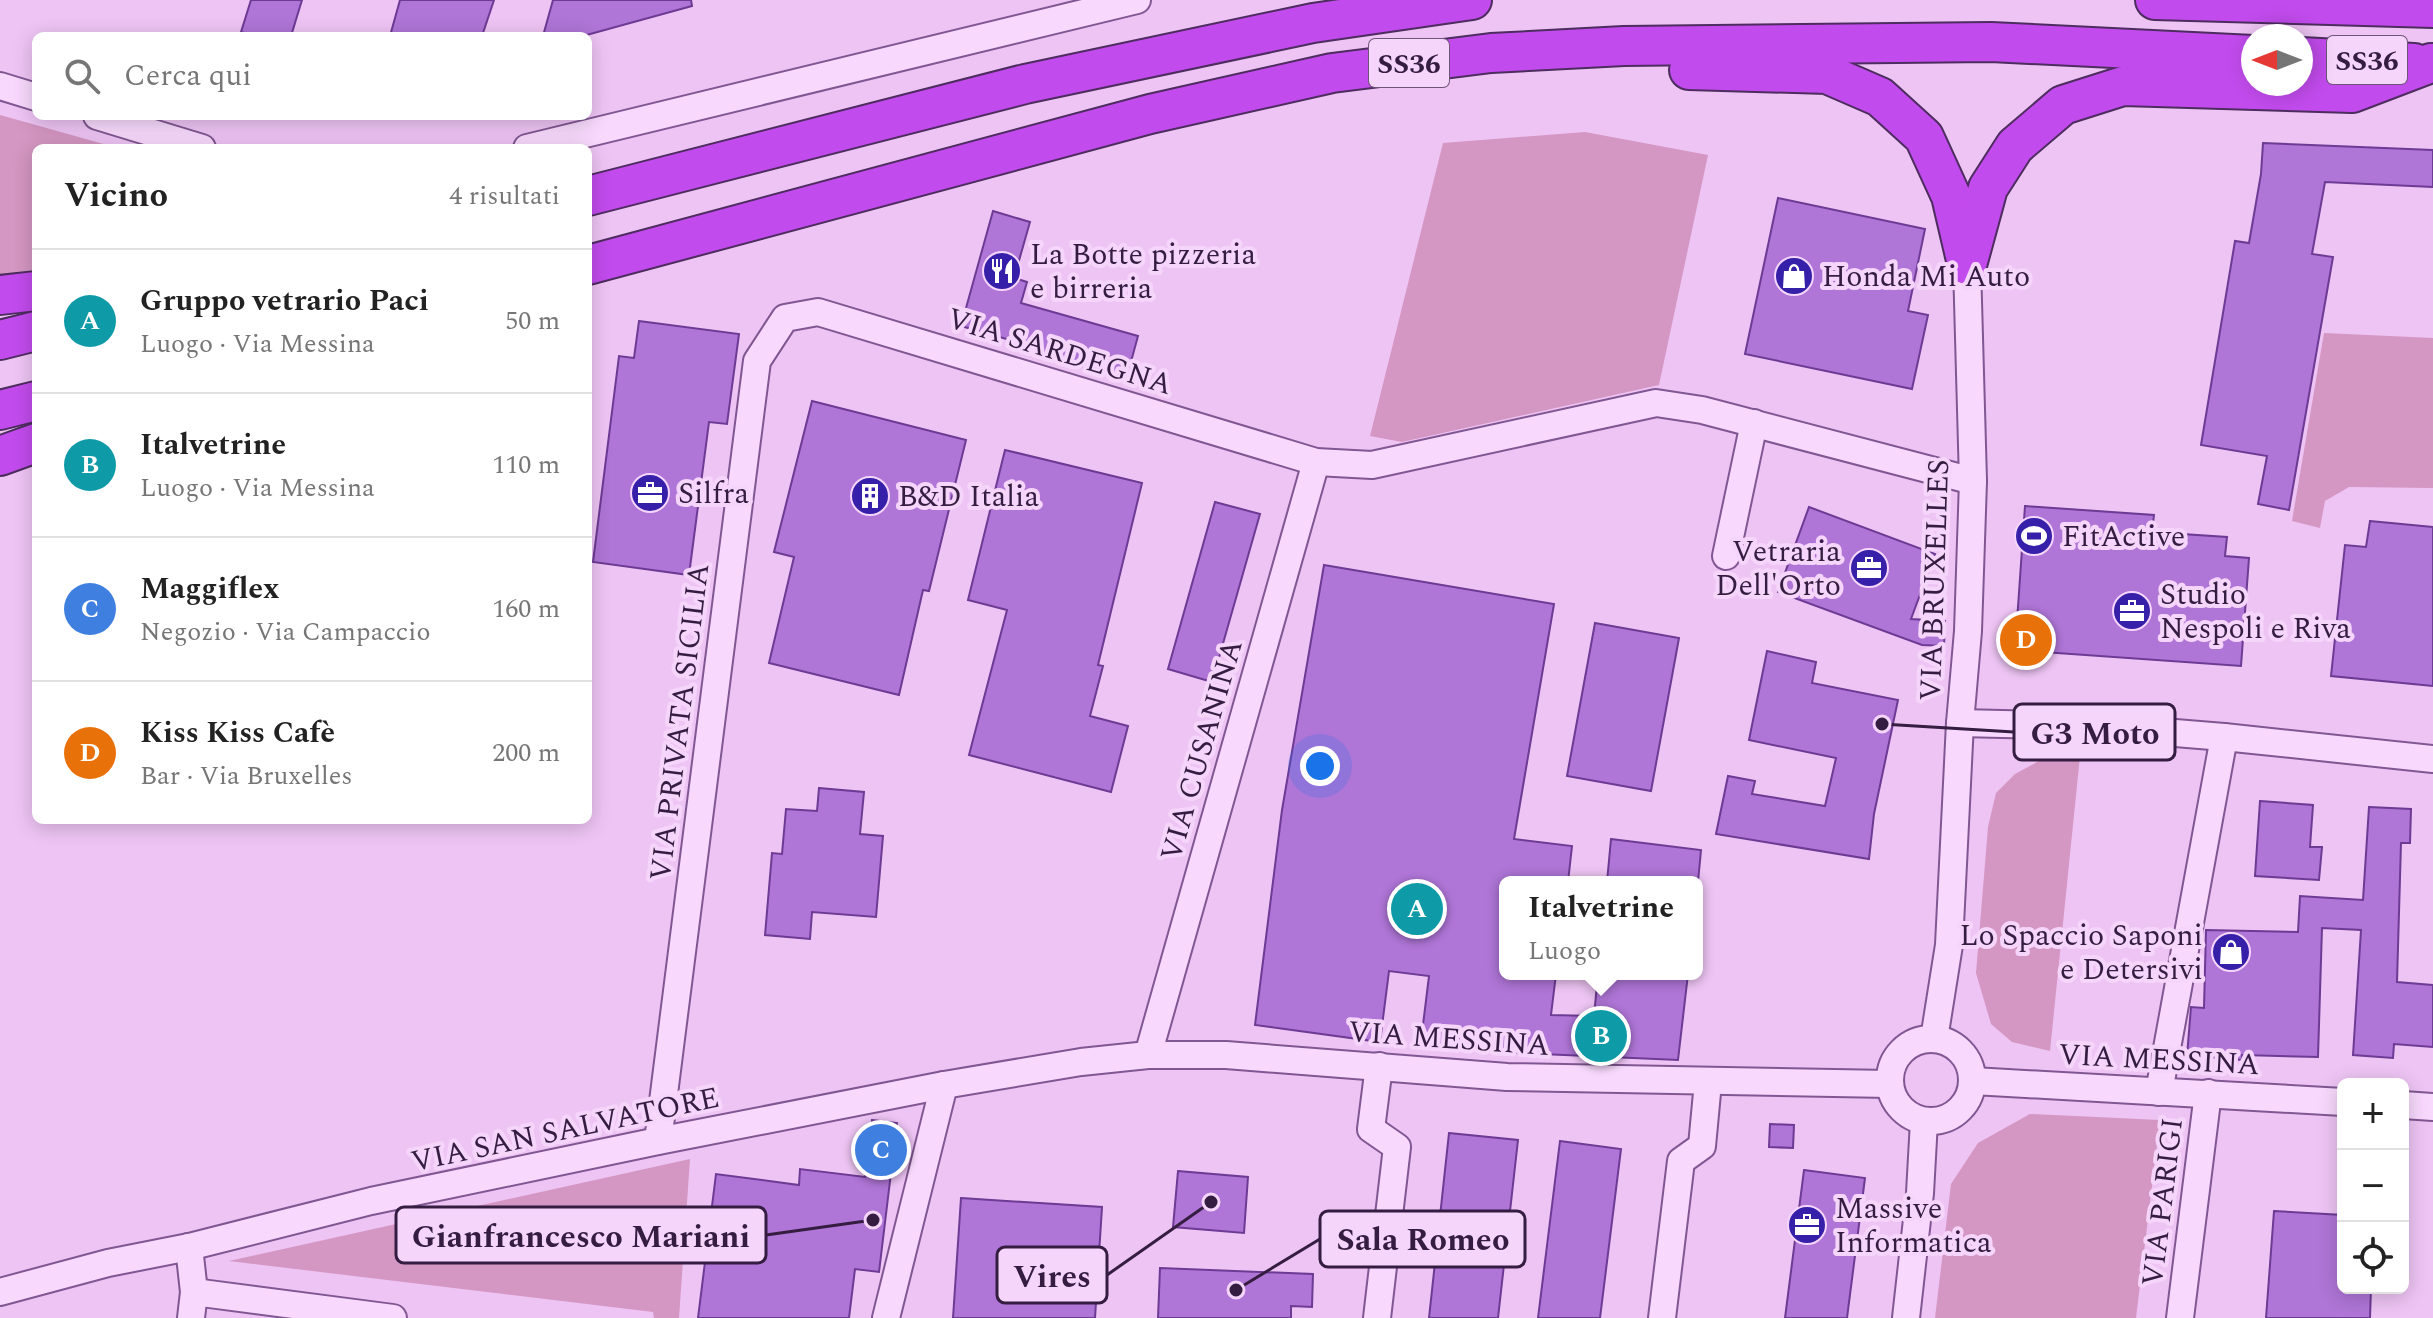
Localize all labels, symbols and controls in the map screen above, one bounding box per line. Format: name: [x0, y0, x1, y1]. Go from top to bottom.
north arrow: [2241, 24, 2313, 96]
search box: [32, 32, 592, 120]
road number: SS36: [2327, 36, 2407, 84]
road number: SS36: [1369, 39, 1449, 87]
text: Cerca qui: [124, 53, 252, 99]
icon: search: [60, 54, 104, 98]
text: Vicino: [64, 170, 168, 222]
text: 4 risultati: [449, 176, 560, 216]
place label: La Botte pizzeria e birreria: [1030, 232, 1256, 312]
restaurant icon: La Botte pizzeria e birreria: [981, 250, 1023, 292]
place label: Honda Mi Auto: [1822, 254, 2030, 300]
shop icon: Honda Mi Auto: [1773, 255, 1815, 297]
text: Gruppo vetrario Paci: [140, 278, 429, 324]
street label: VIA SARDEGNA: [941, 296, 1178, 408]
text: A: [80, 301, 100, 341]
text: 50 m: [505, 301, 560, 341]
text: Luogo · Via Messina: [140, 324, 375, 364]
text: Italvetrine: [140, 422, 286, 468]
text: B: [81, 445, 99, 485]
text: 110 m: [492, 445, 560, 485]
street label: VIA BRUXELLES: [1908, 458, 1962, 702]
text: Luogo · Via Messina: [140, 468, 375, 508]
place label: Silfra: [678, 471, 750, 517]
office icon: Silfra: [629, 472, 671, 514]
place label: B&D Italia: [898, 474, 1039, 520]
building icon: B&D Italia: [849, 475, 891, 517]
place label: FitActive: [2062, 514, 2185, 560]
sports icon: FitActive: [2013, 515, 2055, 557]
place label: Vetraria Dell'Orto: [1715, 529, 1841, 609]
office icon: Vetraria Dell'Orto: [1848, 547, 1890, 589]
street label: VIA PRIVATA SICILIA: [638, 561, 722, 883]
text: Maggiflex: [140, 566, 279, 612]
place label: Studio Nespoli e Riva: [2160, 572, 2351, 652]
text: C: [81, 589, 99, 629]
text: 160 m: [492, 589, 560, 629]
office icon: Studio Nespoli e Riva: [2111, 590, 2153, 632]
pin: D: [2000, 610, 2052, 670]
text: Negozio · Via Campaccio: [140, 612, 431, 652]
street label: VIA CUSANINA: [1148, 634, 1256, 866]
callout: G3 Moto: [2014, 704, 2175, 760]
text: Kiss Kiss Cafè: [140, 710, 335, 756]
text: G3 Moto: [2030, 710, 2160, 759]
text: D: [80, 733, 100, 773]
text: 200 m: [492, 733, 560, 773]
your location: [1300, 746, 1340, 786]
text: Bar · Via Bruxelles: [140, 756, 353, 796]
popup: [1499, 876, 1703, 980]
pin: A: [1391, 879, 1443, 939]
text: Italvetrine: [1528, 885, 1674, 931]
place label: Lo Spaccio Saponi e Detersivi: [1959, 913, 2203, 993]
text: Luogo: [1528, 931, 1601, 971]
shop icon: Lo Spaccio Saponi e Detersivi: [2210, 931, 2252, 973]
pin: B: [1575, 1006, 1627, 1066]
street label: VIA MESSINA: [1347, 1009, 1551, 1069]
street label: VIA MESSINA: [2057, 1032, 2261, 1088]
street label: VIA SAN SALVATORE: [407, 1075, 724, 1185]
map controls: [2337, 1078, 2409, 1294]
button: +: [2337, 1078, 2409, 1150]
street label: VIA PARIGI: [2130, 1115, 2196, 1289]
pin: C: [855, 1120, 907, 1180]
button: −: [2337, 1150, 2409, 1222]
place label: Massive Informatica: [1835, 1186, 1992, 1266]
office icon: Massive Informatica: [1786, 1204, 1828, 1246]
callout: Gianfrancesco Mariani: [396, 1207, 766, 1263]
callout: Sala Romeo: [1320, 1211, 1525, 1267]
text: Gianfrancesco Mariani: [412, 1213, 750, 1262]
text: Sala Romeo: [1336, 1216, 1510, 1265]
button: locate: [2337, 1222, 2409, 1294]
callout: Vires: [997, 1247, 1107, 1303]
text: Vires: [1013, 1253, 1091, 1302]

